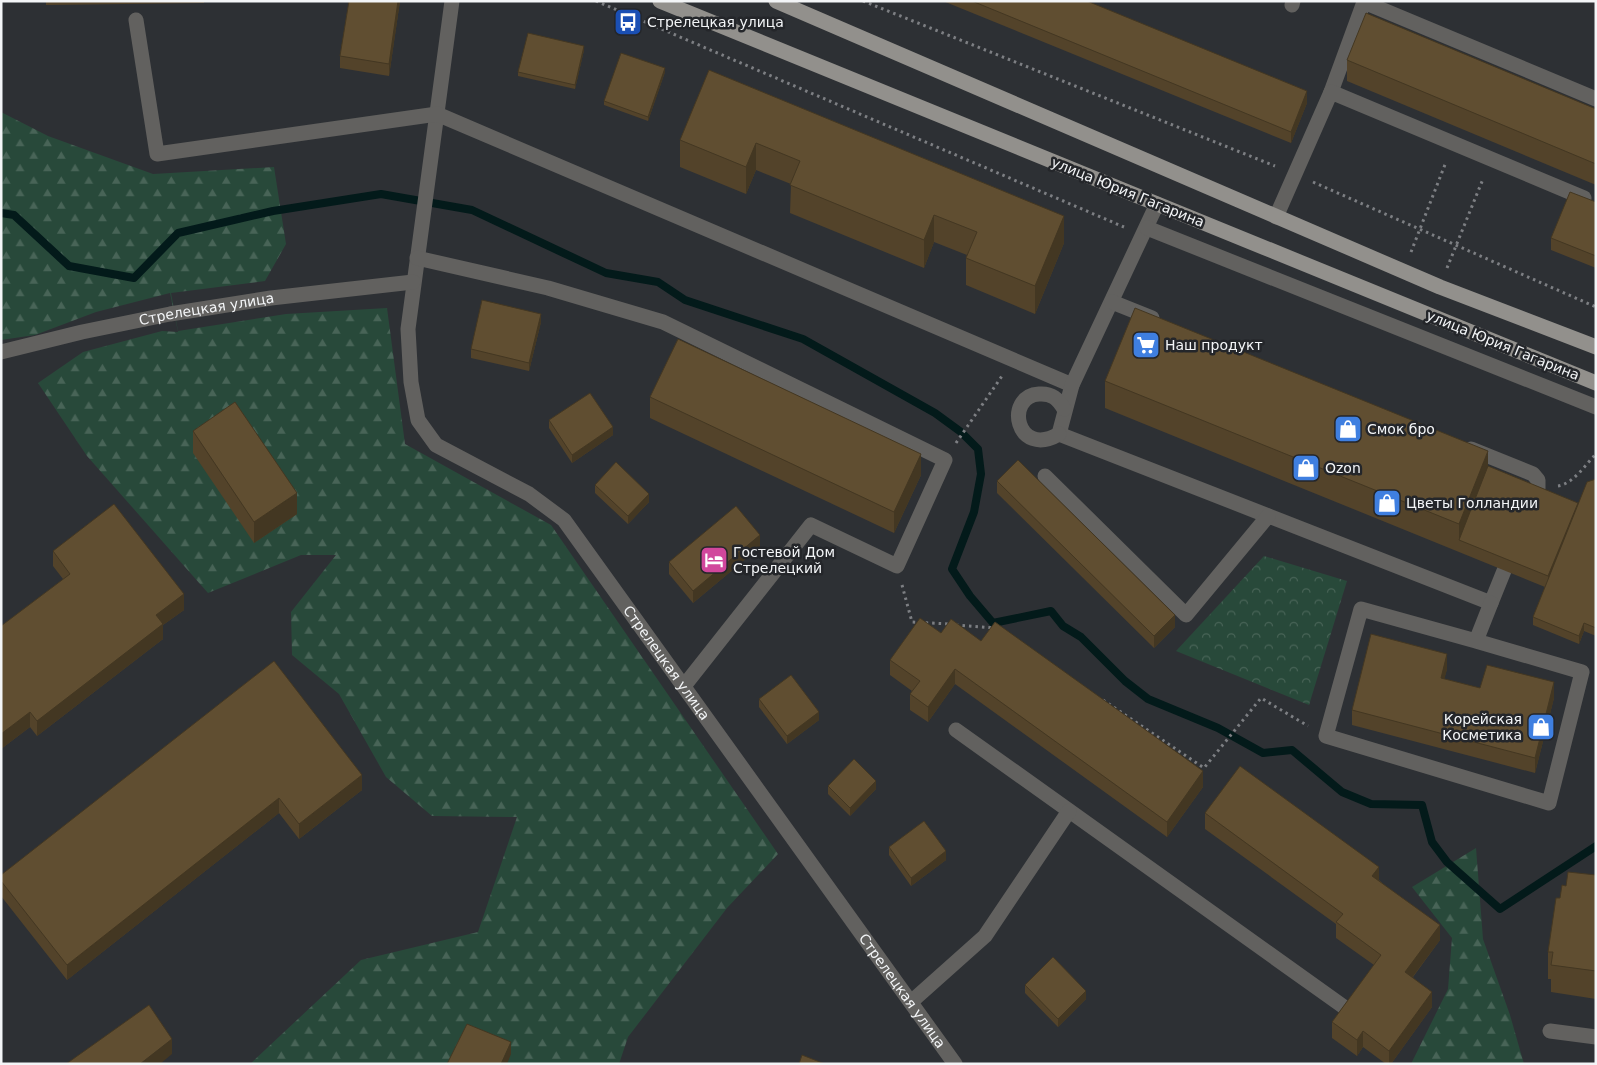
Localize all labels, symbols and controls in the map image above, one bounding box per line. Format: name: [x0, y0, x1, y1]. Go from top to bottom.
bus stop icon: Стрелецкая улица: [613, 7, 643, 37]
place label: Стрелецкая улица: [647, 14, 784, 30]
street label: улица Юрия Гагарина: [1049, 154, 1207, 230]
street label: Стрелецкая улица: [137, 290, 275, 328]
street label: улица Юрия Гагарина: [1424, 307, 1582, 383]
supermarket icon: Наш продукт: [1131, 330, 1161, 360]
place label: Наш продукт: [1165, 337, 1263, 353]
shop icon: Смок бро: [1333, 414, 1363, 444]
place label: Смок бро: [1367, 421, 1435, 437]
shop icon: Ozon: [1291, 453, 1321, 483]
place label: Ozon: [1325, 460, 1361, 476]
shop icon: Цветы Голландии: [1372, 488, 1402, 518]
place label: Цветы Голландии: [1406, 495, 1538, 511]
place label: Гостевой Дом Стрелецкий: [733, 544, 835, 576]
hotel icon: Гостевой Дом Стрелецкий: [699, 545, 729, 575]
street label: Стрелецкая улица: [620, 602, 713, 723]
place label: Корейская Косметика: [1442, 711, 1522, 743]
shop icon: Корейская Косметика: [1526, 712, 1556, 742]
street label: Стрелецкая улица: [856, 931, 949, 1051]

